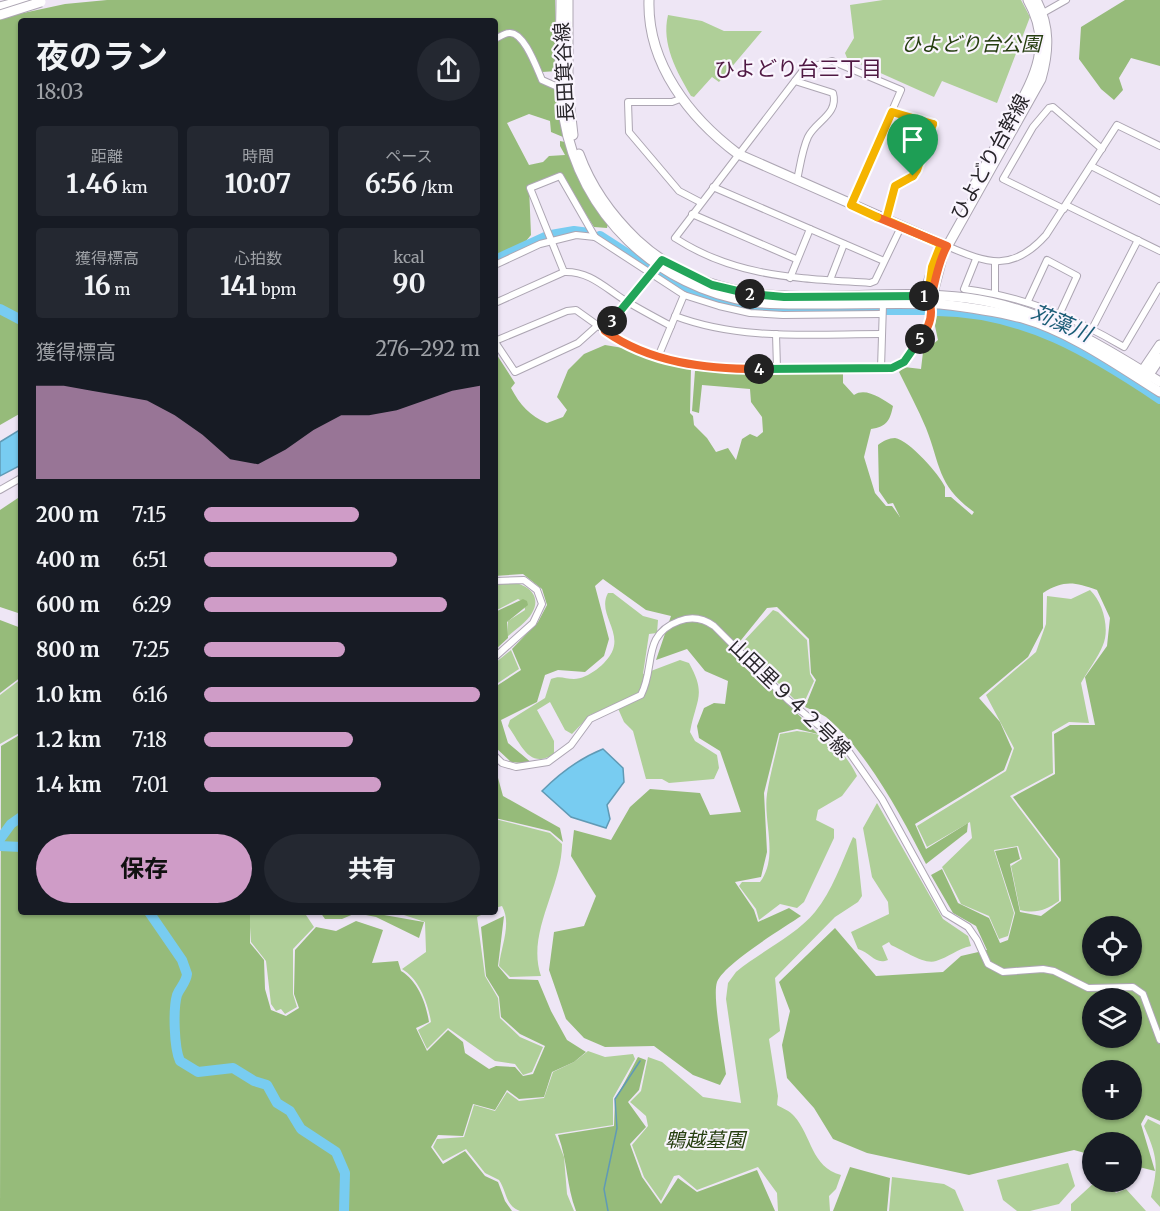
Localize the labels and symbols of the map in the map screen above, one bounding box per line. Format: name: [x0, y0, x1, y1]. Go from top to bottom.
street label: 長田箕谷線: [548, 21, 579, 123]
park label: ひよどり台公園: [901, 31, 1044, 56]
district label: ひよどり台三丁目: [714, 55, 882, 82]
street label: ひよどり台幹線: [945, 89, 1034, 224]
pin: [887, 114, 938, 176]
pin: 2: [735, 279, 765, 309]
pin: 1: [909, 281, 939, 311]
water label: 苅藻川: [1027, 298, 1097, 348]
pin: 3: [597, 306, 627, 336]
pin: 5: [905, 324, 935, 354]
pin: 4: [744, 354, 774, 384]
street label: 山田里９４２号線: [724, 633, 857, 762]
park label: 鵯越墓園: [665, 1127, 748, 1152]

